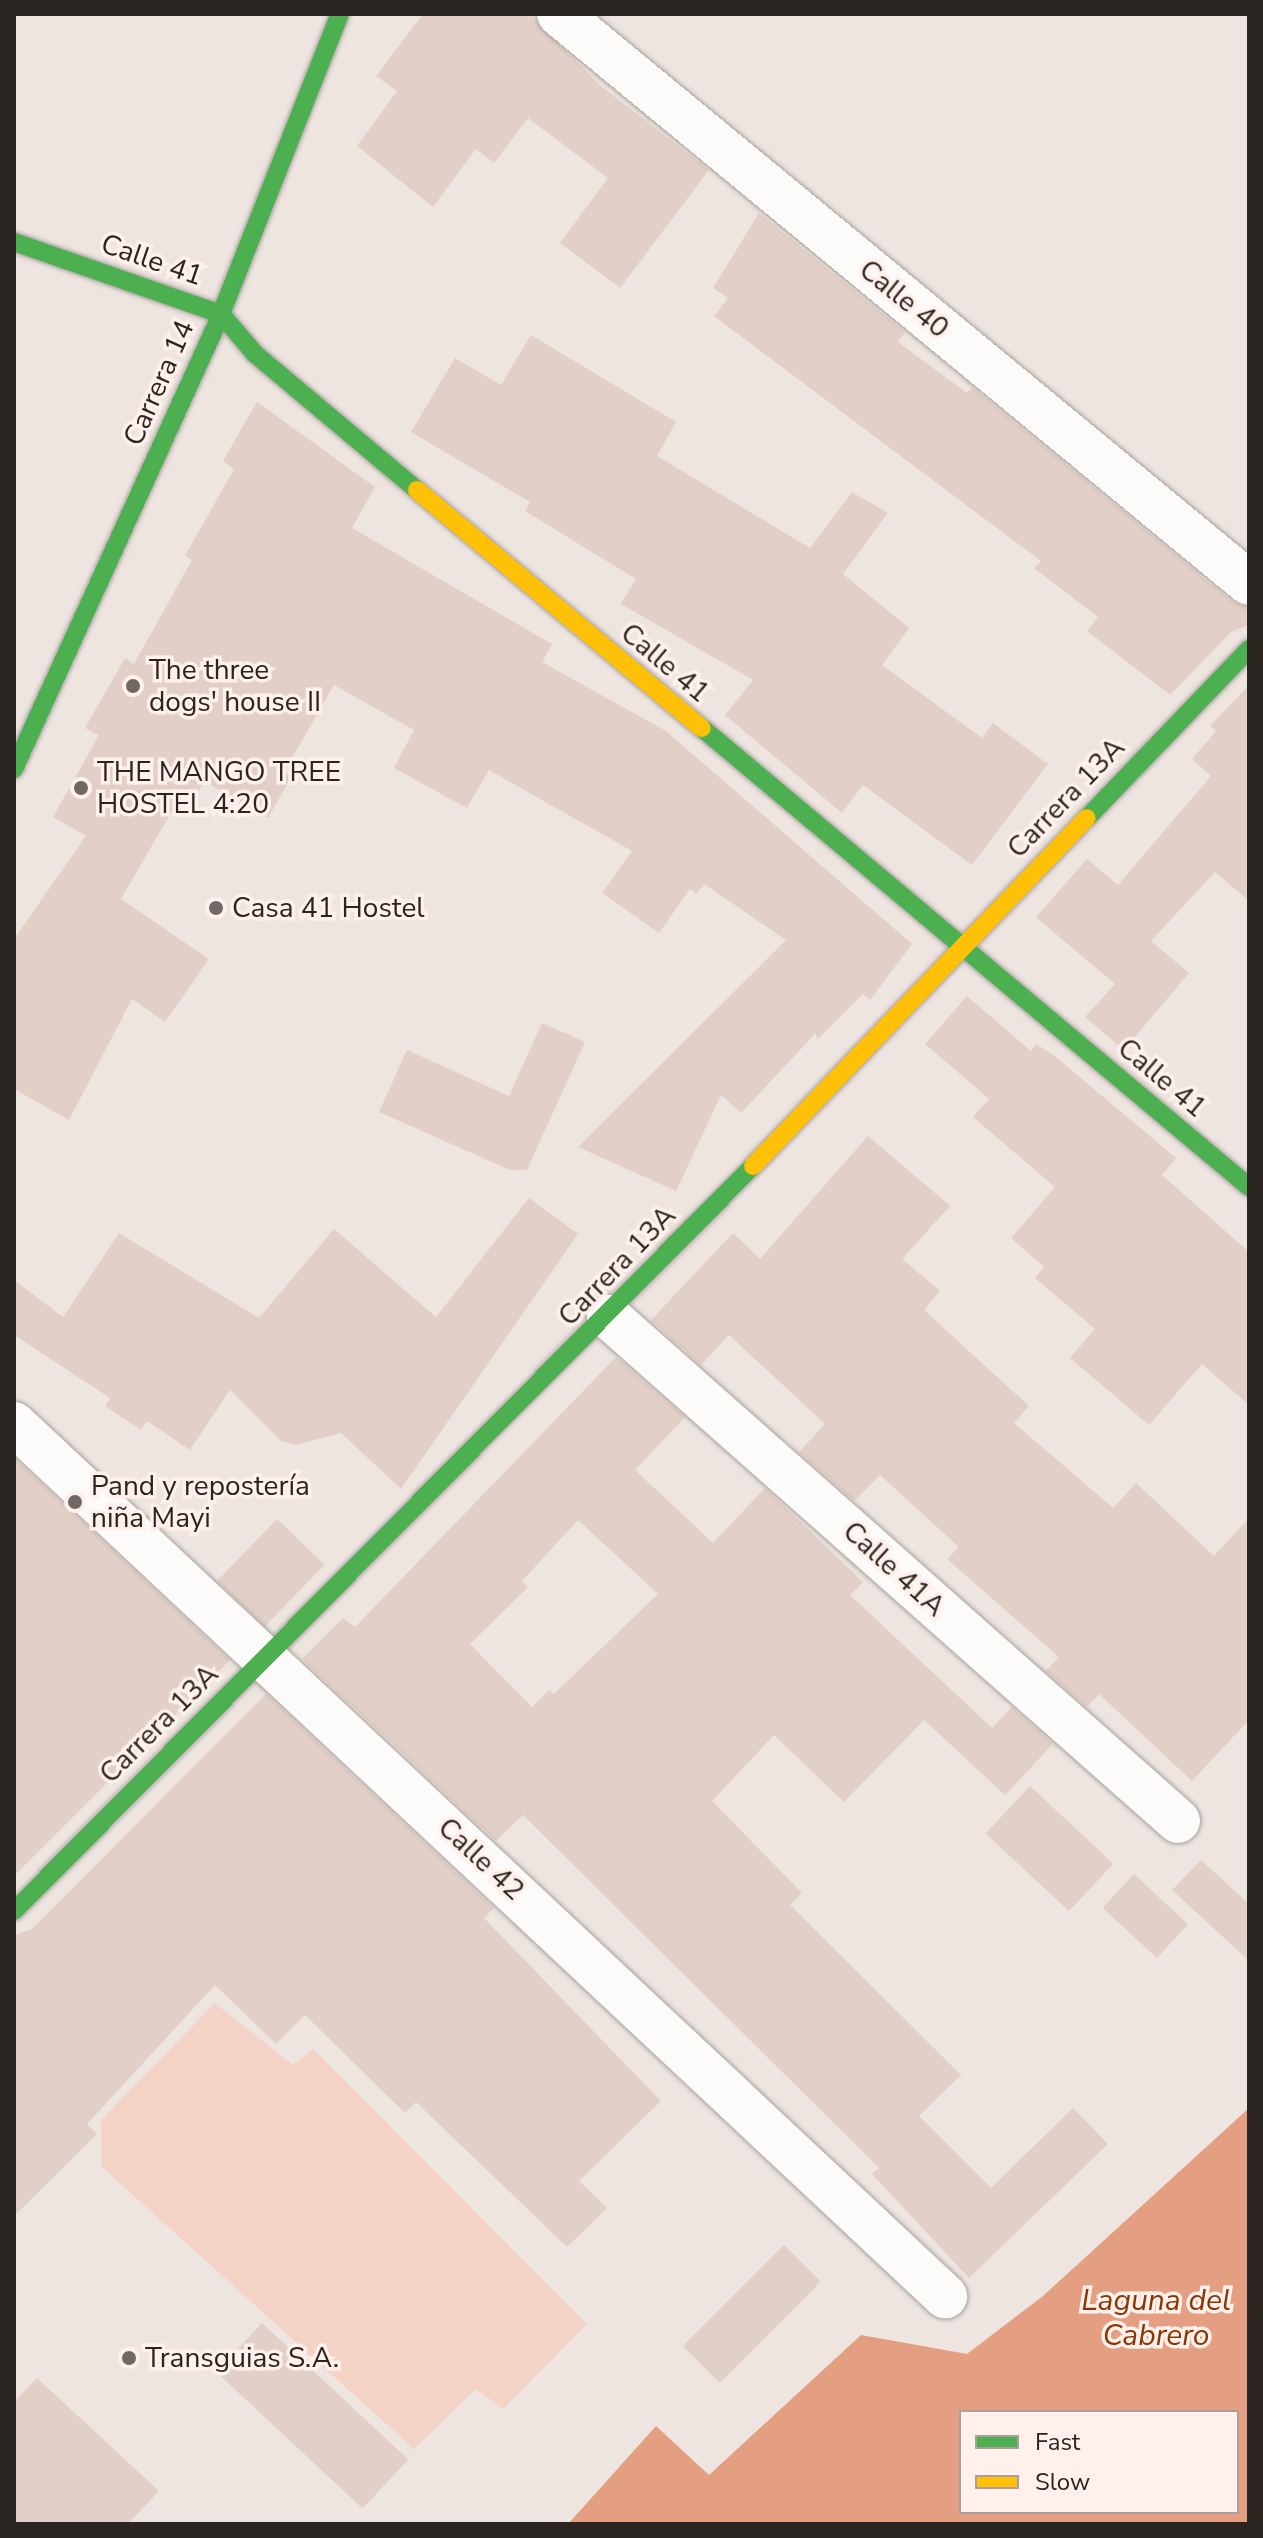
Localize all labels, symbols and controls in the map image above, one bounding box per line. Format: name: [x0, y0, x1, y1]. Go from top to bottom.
street label: Calle 41: [97, 227, 207, 293]
street label: Calle 40: [852, 253, 956, 345]
street label: Carrera 14: [117, 315, 201, 451]
street label: Calle 41: [614, 616, 716, 710]
place label: The three dogs' house II: [149, 653, 321, 719]
marker: The three dogs' house II: [124, 677, 142, 695]
street label: Carrera 13A: [1000, 731, 1132, 865]
place label: THE MANGO TREE HOSTEL 4:20: [97, 755, 341, 821]
marker: THE MANGO TREE HOSTEL 4:20: [72, 779, 90, 797]
place label: Casa 41 Hostel: [232, 891, 425, 925]
marker: Casa 41 Hostel: [207, 899, 225, 917]
street label: Calle 41: [1111, 1031, 1213, 1125]
street label: Carrera 13A: [551, 1199, 683, 1333]
place label: Pand y repostería niña Mayi: [91, 1469, 310, 1535]
marker: Pand y repostería niña Mayi: [66, 1493, 84, 1511]
street label: Calle 41A: [836, 1514, 952, 1624]
street label: Carrera 13A: [93, 1658, 225, 1790]
street label: Calle 42: [431, 1811, 531, 1907]
water label: Laguna del Cabrero: [1081, 2283, 1231, 2354]
place label: Transguias S.A.: [145, 2341, 339, 2375]
marker: Transguias S.A.: [120, 2349, 138, 2367]
legend: [959, 2410, 1239, 2514]
text: Fast: [1035, 2426, 1080, 2458]
text: Slow: [1035, 2466, 1090, 2498]

